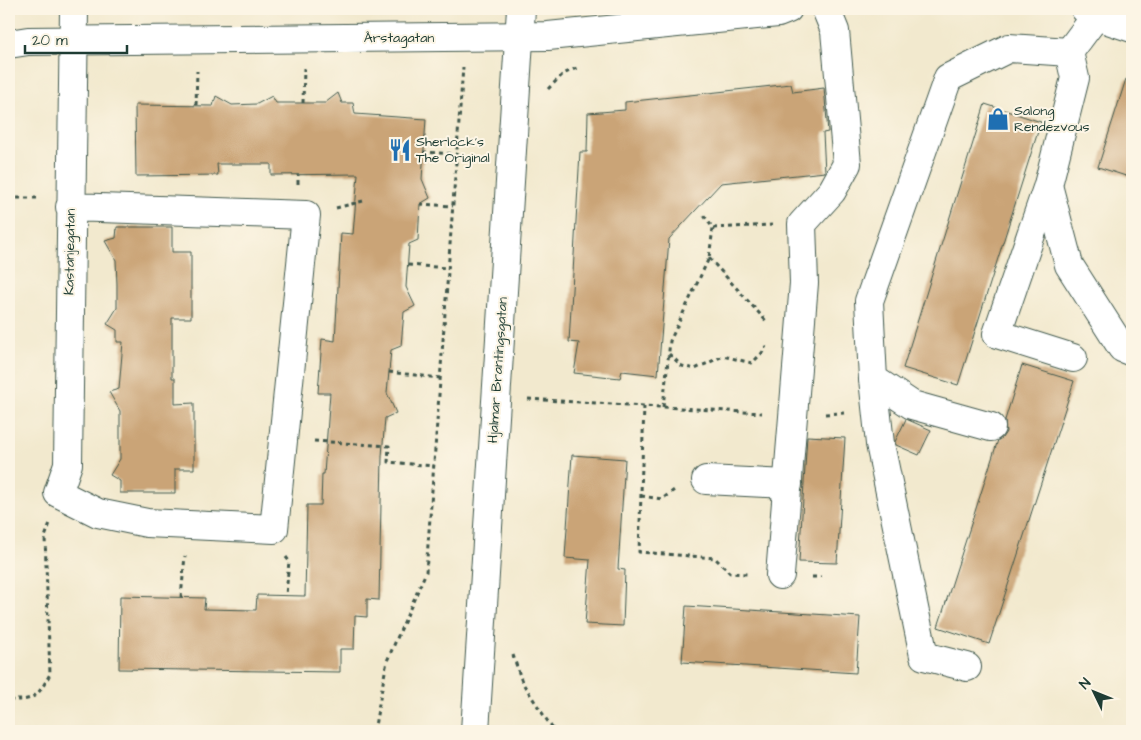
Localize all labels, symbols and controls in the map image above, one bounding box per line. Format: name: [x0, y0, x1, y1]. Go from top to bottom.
scale bar: [25, 22, 128, 54]
street label: Årstagatan: [364, 28, 434, 48]
text: 20 m: [32, 30, 68, 51]
place label: Salong Rendezvous: [1014, 101, 1090, 137]
shop icon: Salong Rendezvous: [985, 106, 1011, 132]
place label: Sherlock's The Original: [416, 132, 490, 168]
restaurant icon: Sherlock's The Original: [387, 137, 413, 163]
street label: Kastanjegatan: [59, 209, 81, 295]
street label: Hjalmar Brantingsgatan: [483, 296, 513, 444]
north arrow: [1068, 668, 1118, 718]
text: N: [1075, 674, 1096, 694]

